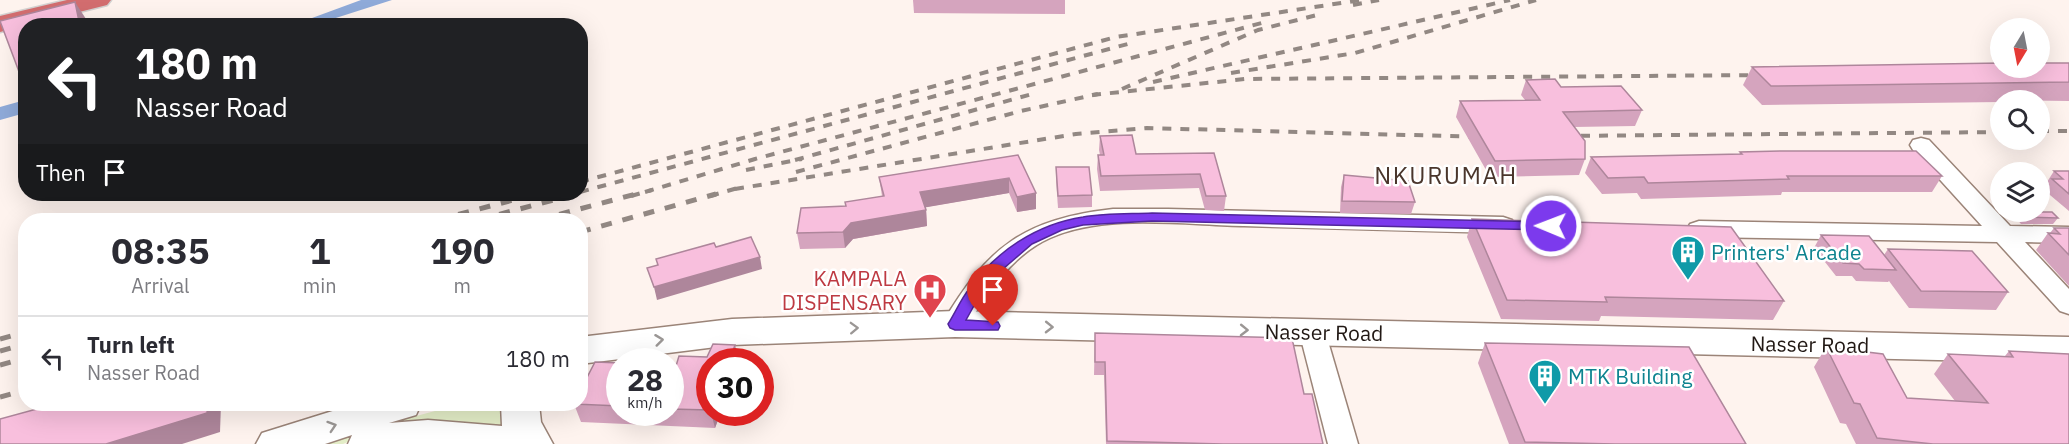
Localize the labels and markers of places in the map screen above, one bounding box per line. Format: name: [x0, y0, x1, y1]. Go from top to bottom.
building icon: Printers' Arcade: [1670, 234, 1706, 281]
place label: Printers' Arcade: [1711, 238, 1862, 266]
place label: KAMPALA DISPENSARY: [782, 264, 908, 316]
pin: [967, 264, 1018, 326]
hospital icon: KAMPALA DISPENSARY: [912, 272, 948, 319]
building icon: MTK Building: [1527, 358, 1563, 405]
place label: MTK Building: [1568, 362, 1692, 390]

